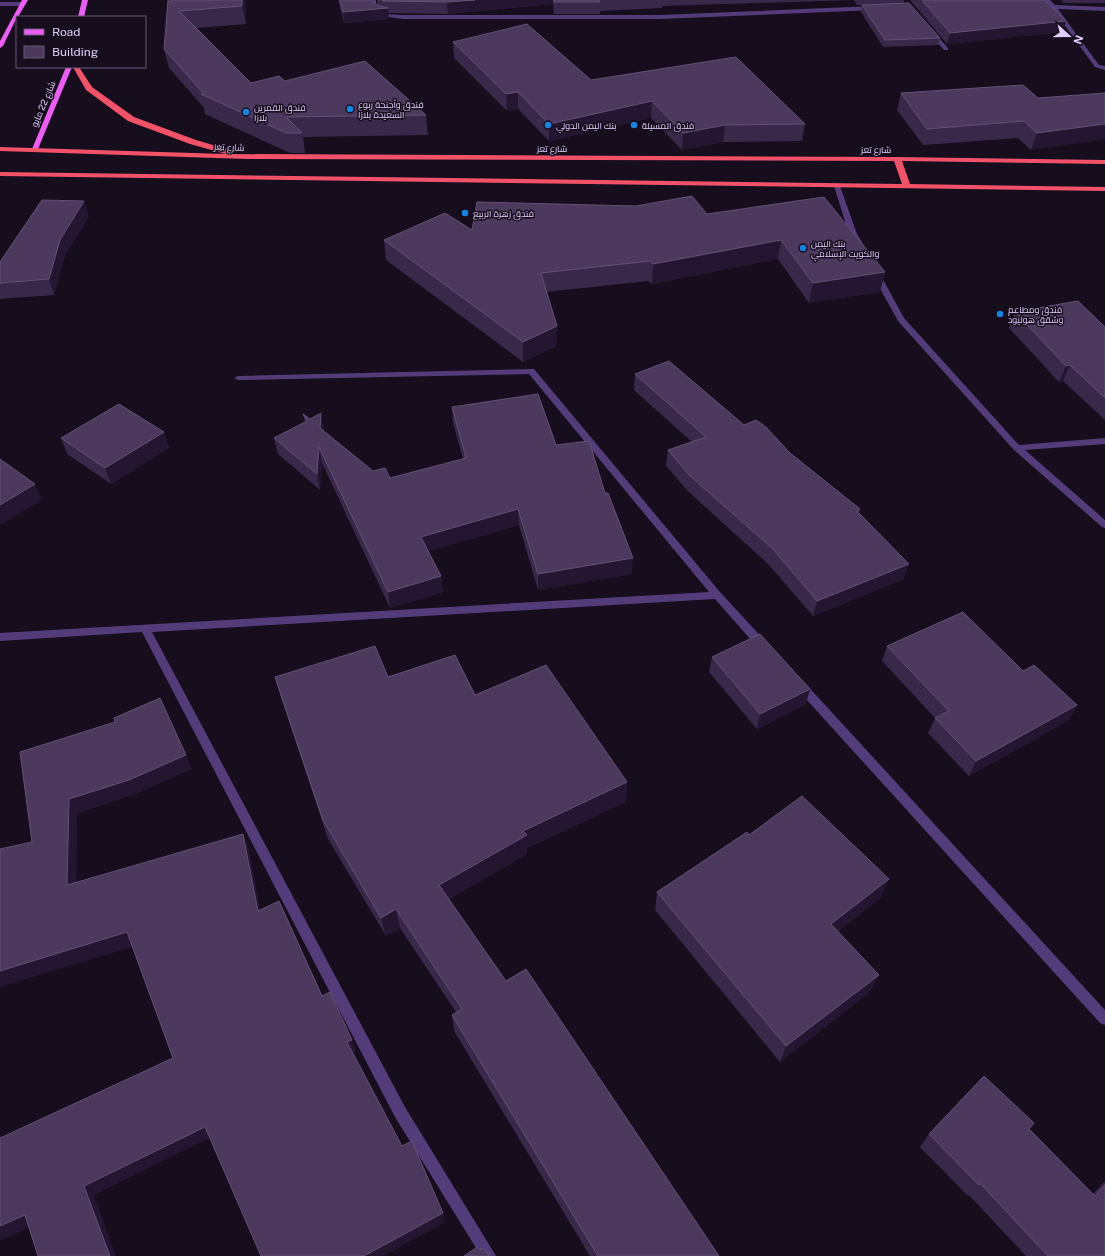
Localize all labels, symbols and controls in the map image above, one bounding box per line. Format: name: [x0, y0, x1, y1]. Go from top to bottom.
legend: [16, 16, 146, 68]
north arrow: [1049, 16, 1089, 56]
text: Road: [52, 25, 80, 39]
text: N: [1071, 33, 1085, 46]
text: Building: [52, 45, 98, 59]
street label: شارع 22 مايو: [28, 79, 58, 129]
place label: فندق وأجنحة ربوع السعيدة بلازا: [358, 99, 424, 120]
place label: فندق القمرين بلازا: [254, 102, 306, 123]
marker: فندق وأجنحة ربوع السعيدة بلازا: [345, 104, 355, 114]
marker: فندق القمرين بلازا: [241, 107, 251, 117]
marker: بنك اليمن الدولي: [543, 120, 553, 130]
place label: بنك اليمن الدولي: [556, 120, 616, 133]
marker: فندق المسيلة: [629, 120, 639, 130]
place label: فندق المسيلة: [642, 120, 694, 132]
street label: شارع تعز: [213, 141, 244, 154]
street label: شارع تعز: [536, 143, 567, 155]
street label: شارع تعز: [860, 144, 891, 156]
marker: فندق زهرة الربيع: [460, 208, 470, 218]
place label: فندق زهرة الربيع: [473, 208, 534, 220]
place label: بنك اليمن والكويت الإسلامي: [811, 238, 879, 261]
marker: بنك اليمن والكويت الإسلامي: [798, 243, 808, 253]
place label: فندق ومطاعم وشقق هوليود: [1008, 304, 1063, 326]
marker: فندق ومطاعم وشقق هوليود: [995, 309, 1005, 319]

